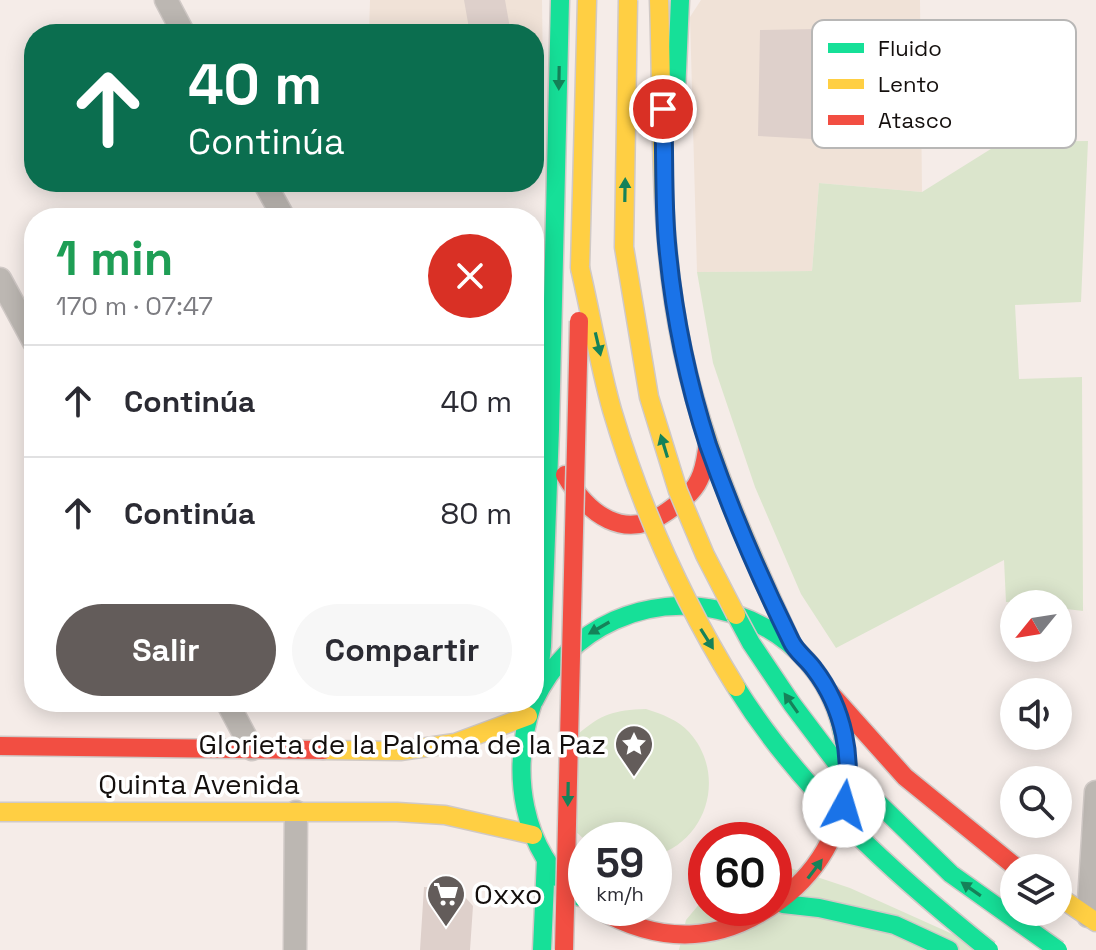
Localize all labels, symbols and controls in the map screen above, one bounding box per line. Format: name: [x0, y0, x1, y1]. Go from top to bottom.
legend: [812, 20, 1076, 148]
text: Fluido: [878, 34, 942, 62]
text: 40 m: [188, 49, 322, 120]
icon: ahead: [56, 56, 160, 160]
one-way arrow: [553, 66, 565, 91]
text: Lento: [878, 70, 939, 98]
pin: [629, 75, 697, 143]
icon: arrive: [641, 87, 685, 131]
text: Atasco: [878, 106, 952, 134]
text: Continúa: [188, 119, 345, 165]
one-way arrow: [619, 177, 632, 202]
text: 1 min: [56, 228, 173, 289]
button: close: [428, 234, 512, 318]
text: 170 m · 07:47: [56, 289, 213, 323]
one-way arrow: [592, 332, 604, 357]
icon: ahead: [56, 379, 100, 423]
text: Continúa: [124, 382, 255, 421]
text: 40 m: [441, 382, 512, 421]
one-way arrow: [657, 433, 670, 457]
icon: ahead: [56, 491, 100, 535]
text: Continúa: [124, 494, 255, 533]
text: 80 m: [441, 494, 512, 533]
north arrow: [1000, 590, 1072, 662]
map controls: [1000, 590, 1072, 926]
button: Salir: [56, 604, 276, 696]
button: Compartir: [292, 604, 512, 696]
one-way arrow: [588, 621, 610, 635]
one-way arrow: [699, 628, 713, 650]
button: sound: [1000, 678, 1072, 750]
one-way arrow: [784, 692, 799, 713]
place icon: Glorieta de la Paloma de la Paz: [613, 723, 655, 778]
place label: Glorieta de la Paloma de la Paz: [199, 726, 606, 762]
position arrow: [802, 764, 886, 848]
street label: Quinta Avenida: [98, 766, 300, 802]
button: search: [1000, 766, 1072, 838]
one-way arrow: [562, 782, 574, 807]
speed limit sign: 60: [688, 822, 792, 926]
text: 59: [596, 838, 644, 889]
button: layers: [1000, 854, 1072, 926]
one-way arrow: [806, 859, 822, 879]
supermarket icon: Oxxo: [425, 873, 467, 928]
place label: Oxxo: [474, 876, 542, 912]
text: km/h: [596, 881, 644, 907]
one-way arrow: [961, 882, 982, 897]

